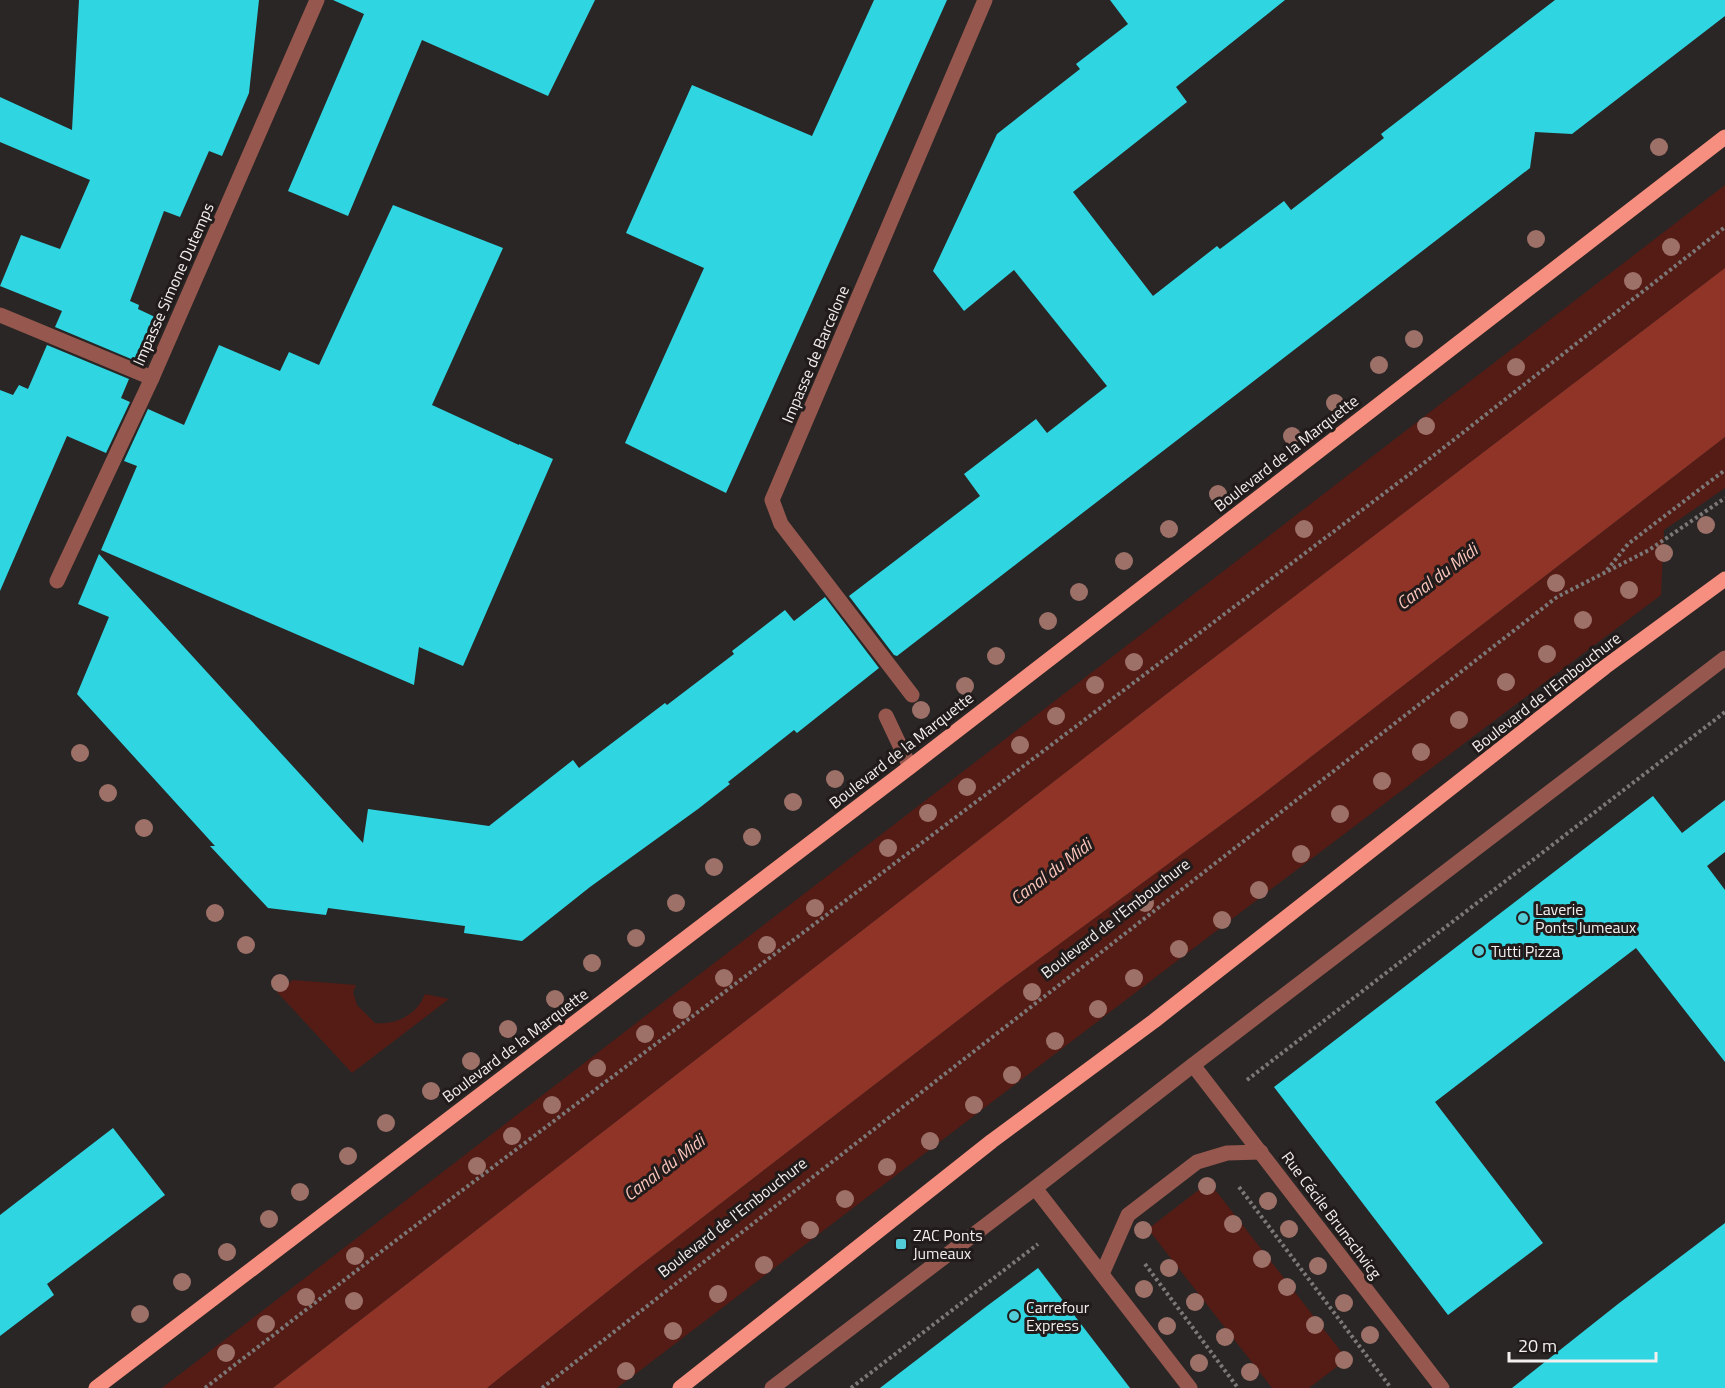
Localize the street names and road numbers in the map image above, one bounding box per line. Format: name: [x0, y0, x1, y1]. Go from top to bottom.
street label: Impasse Simone Dutemps: [126, 199, 220, 369]
street label: Impasse de Barcelone: [775, 281, 855, 427]
street label: Boulevard de la Marquette: [1209, 389, 1363, 517]
street label: Boulevard de l'Embouchure: [1466, 626, 1626, 758]
street label: Boulevard de la Marquette: [824, 686, 978, 814]
street label: Boulevard de l'Embouchure: [1035, 852, 1195, 984]
street label: Boulevard de la Marquette: [437, 982, 593, 1108]
street label: Rue Cécile Brunschvicg: [1276, 1146, 1388, 1284]
street label: Boulevard de l'Embouchure: [652, 1151, 812, 1283]

